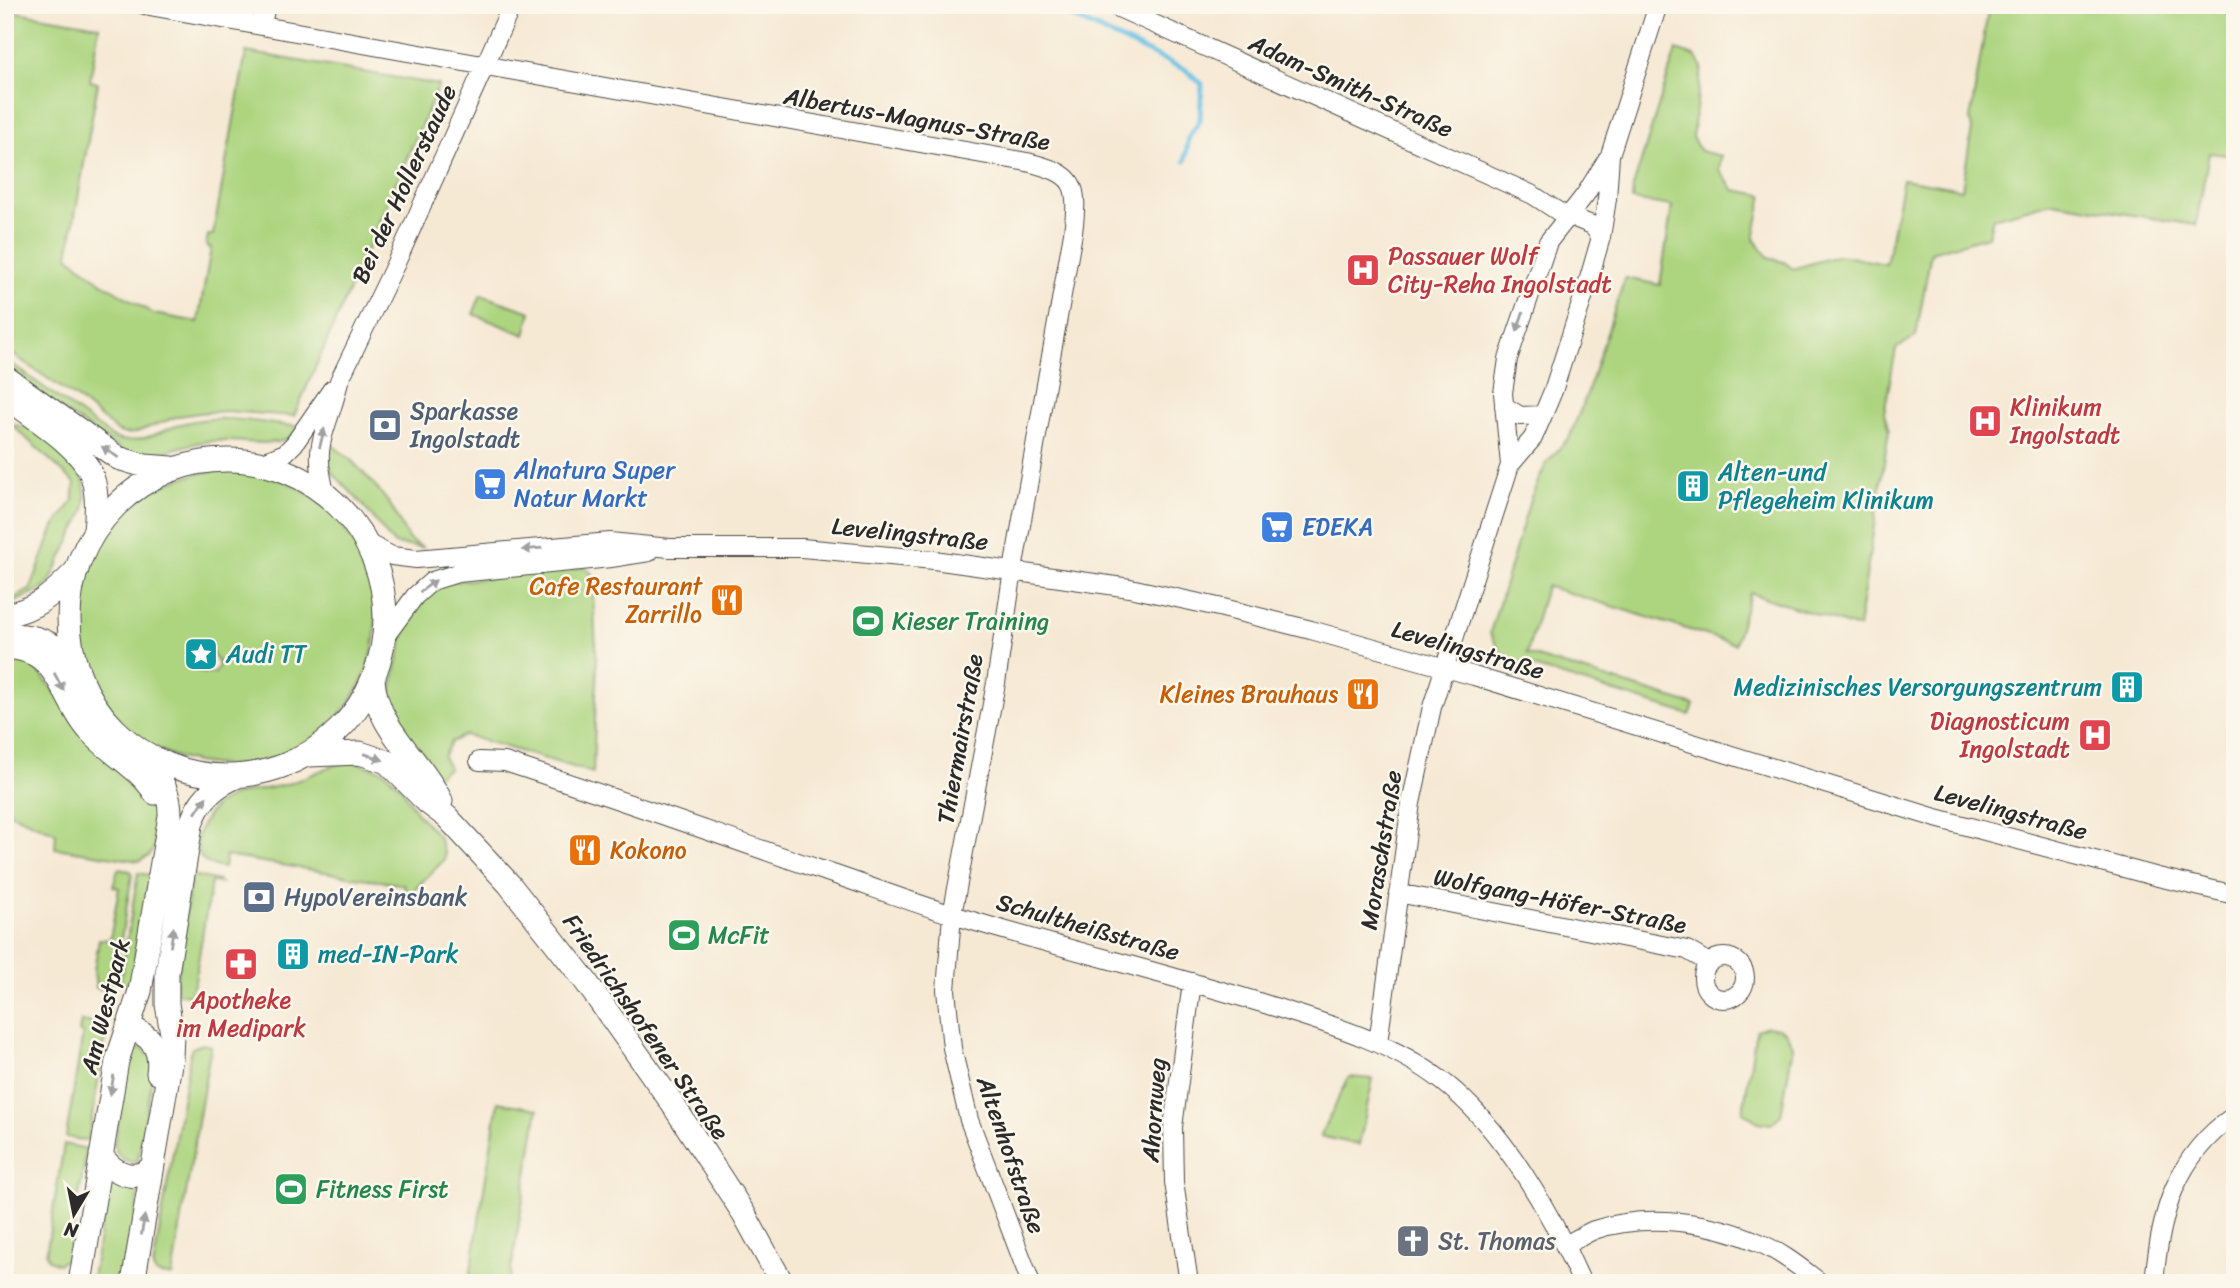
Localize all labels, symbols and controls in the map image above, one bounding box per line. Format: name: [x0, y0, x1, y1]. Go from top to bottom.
street label: Adam-Smith-Straße: [1241, 22, 1460, 150]
street label: Albertus-Magnus-Straße: [780, 75, 1054, 163]
street label: Bei der Hollerstaude: [339, 77, 469, 291]
place label: Passauer Wolf City-Reha Ingolstadt: [1388, 235, 1612, 305]
hospital icon: Passauer Wolf City-Reha Ingolstadt: [1344, 251, 1382, 289]
one-way arrow: [1514, 312, 1525, 333]
place label: Klinikum Ingolstadt: [2009, 386, 2120, 456]
place label: Sparkasse Ingolstadt: [409, 390, 520, 460]
hospital icon: Klinikum Ingolstadt: [1966, 402, 2004, 440]
bank icon: Sparkasse Ingolstadt: [366, 406, 404, 444]
one-way arrow: [317, 426, 328, 448]
one-way arrow: [101, 445, 119, 459]
place label: Alnatura Super Natur Markt: [513, 449, 676, 519]
place label: Alten-und Pflegeheim Klinikum: [1717, 451, 1934, 521]
supermarket icon: Alnatura Super Natur Markt: [471, 465, 509, 503]
building icon: Alten-und Pflegeheim Klinikum: [1674, 467, 1712, 505]
street label: Levelingstraße: [830, 505, 990, 563]
place label: EDEKA: [1302, 506, 1373, 548]
supermarket icon: EDEKA: [1258, 508, 1296, 546]
one-way arrow: [521, 544, 543, 555]
place label: Cafe Restaurant Zarrillo: [530, 565, 703, 635]
one-way arrow: [419, 579, 437, 593]
restaurant icon: Cafe Restaurant Zarrillo: [708, 581, 746, 619]
place label: Kieser Training: [892, 600, 1049, 642]
sports icon: Kieser Training: [849, 602, 887, 640]
street label: Levelingstraße: [1387, 608, 1549, 692]
place label: Audi TT: [225, 633, 307, 675]
place icon: Audi TT: [182, 635, 220, 673]
street label: Thiermairstraße: [924, 650, 996, 828]
place label: Medizinisches Versorgungszentrum: [1734, 666, 2102, 708]
building icon: Medizinisches Versorgungszentrum: [2108, 668, 2146, 706]
one-way arrow: [53, 672, 65, 692]
place label: Kleines Brauhaus: [1160, 673, 1338, 715]
restaurant icon: Kleines Brauhaus: [1344, 675, 1382, 713]
place label: Diagnosticum Ingolstadt: [1930, 700, 2070, 770]
hospital icon: Diagnosticum Ingolstadt: [2076, 716, 2114, 754]
one-way arrow: [363, 752, 384, 763]
street label: Moraschstraße: [1348, 767, 1414, 933]
street label: Levelingstraße: [1930, 771, 2092, 853]
one-way arrow: [194, 795, 207, 815]
place label: Kokono: [610, 829, 687, 871]
restaurant icon: Kokono: [566, 831, 604, 869]
street label: Wolfgang-Höfer-Straße: [1430, 856, 1690, 946]
place label: HypoVereinsbank: [284, 876, 468, 918]
bank icon: HypoVereinsbank: [240, 878, 278, 916]
street label: Schultheißstraße: [991, 881, 1185, 973]
street label: Friedrichshofener Straße: [551, 904, 741, 1150]
place label: McFit: [708, 914, 770, 956]
sports icon: McFit: [665, 916, 703, 954]
one-way arrow: [167, 926, 178, 948]
street label: Am Westpark: [68, 933, 142, 1080]
place label: med-IN-Park: [318, 933, 459, 975]
building icon: med-IN-Park: [274, 935, 312, 973]
pharmacy icon: Apotheke im Medipark: [222, 945, 260, 983]
place label: Apotheke im Medipark: [176, 979, 306, 1049]
street label: Ahornweg: [1129, 1056, 1179, 1165]
street label: Altenhofstraße: [964, 1069, 1058, 1240]
one-way arrow: [107, 1074, 118, 1096]
place label: Fitness First: [316, 1168, 448, 1210]
sports icon: Fitness First: [272, 1170, 310, 1208]
north arrow: [38, 1180, 108, 1250]
text: N: [61, 1213, 81, 1248]
one-way arrow: [138, 1214, 149, 1236]
place label: St. Thomas: [1438, 1220, 1557, 1262]
church icon: St. Thomas: [1394, 1222, 1432, 1260]

